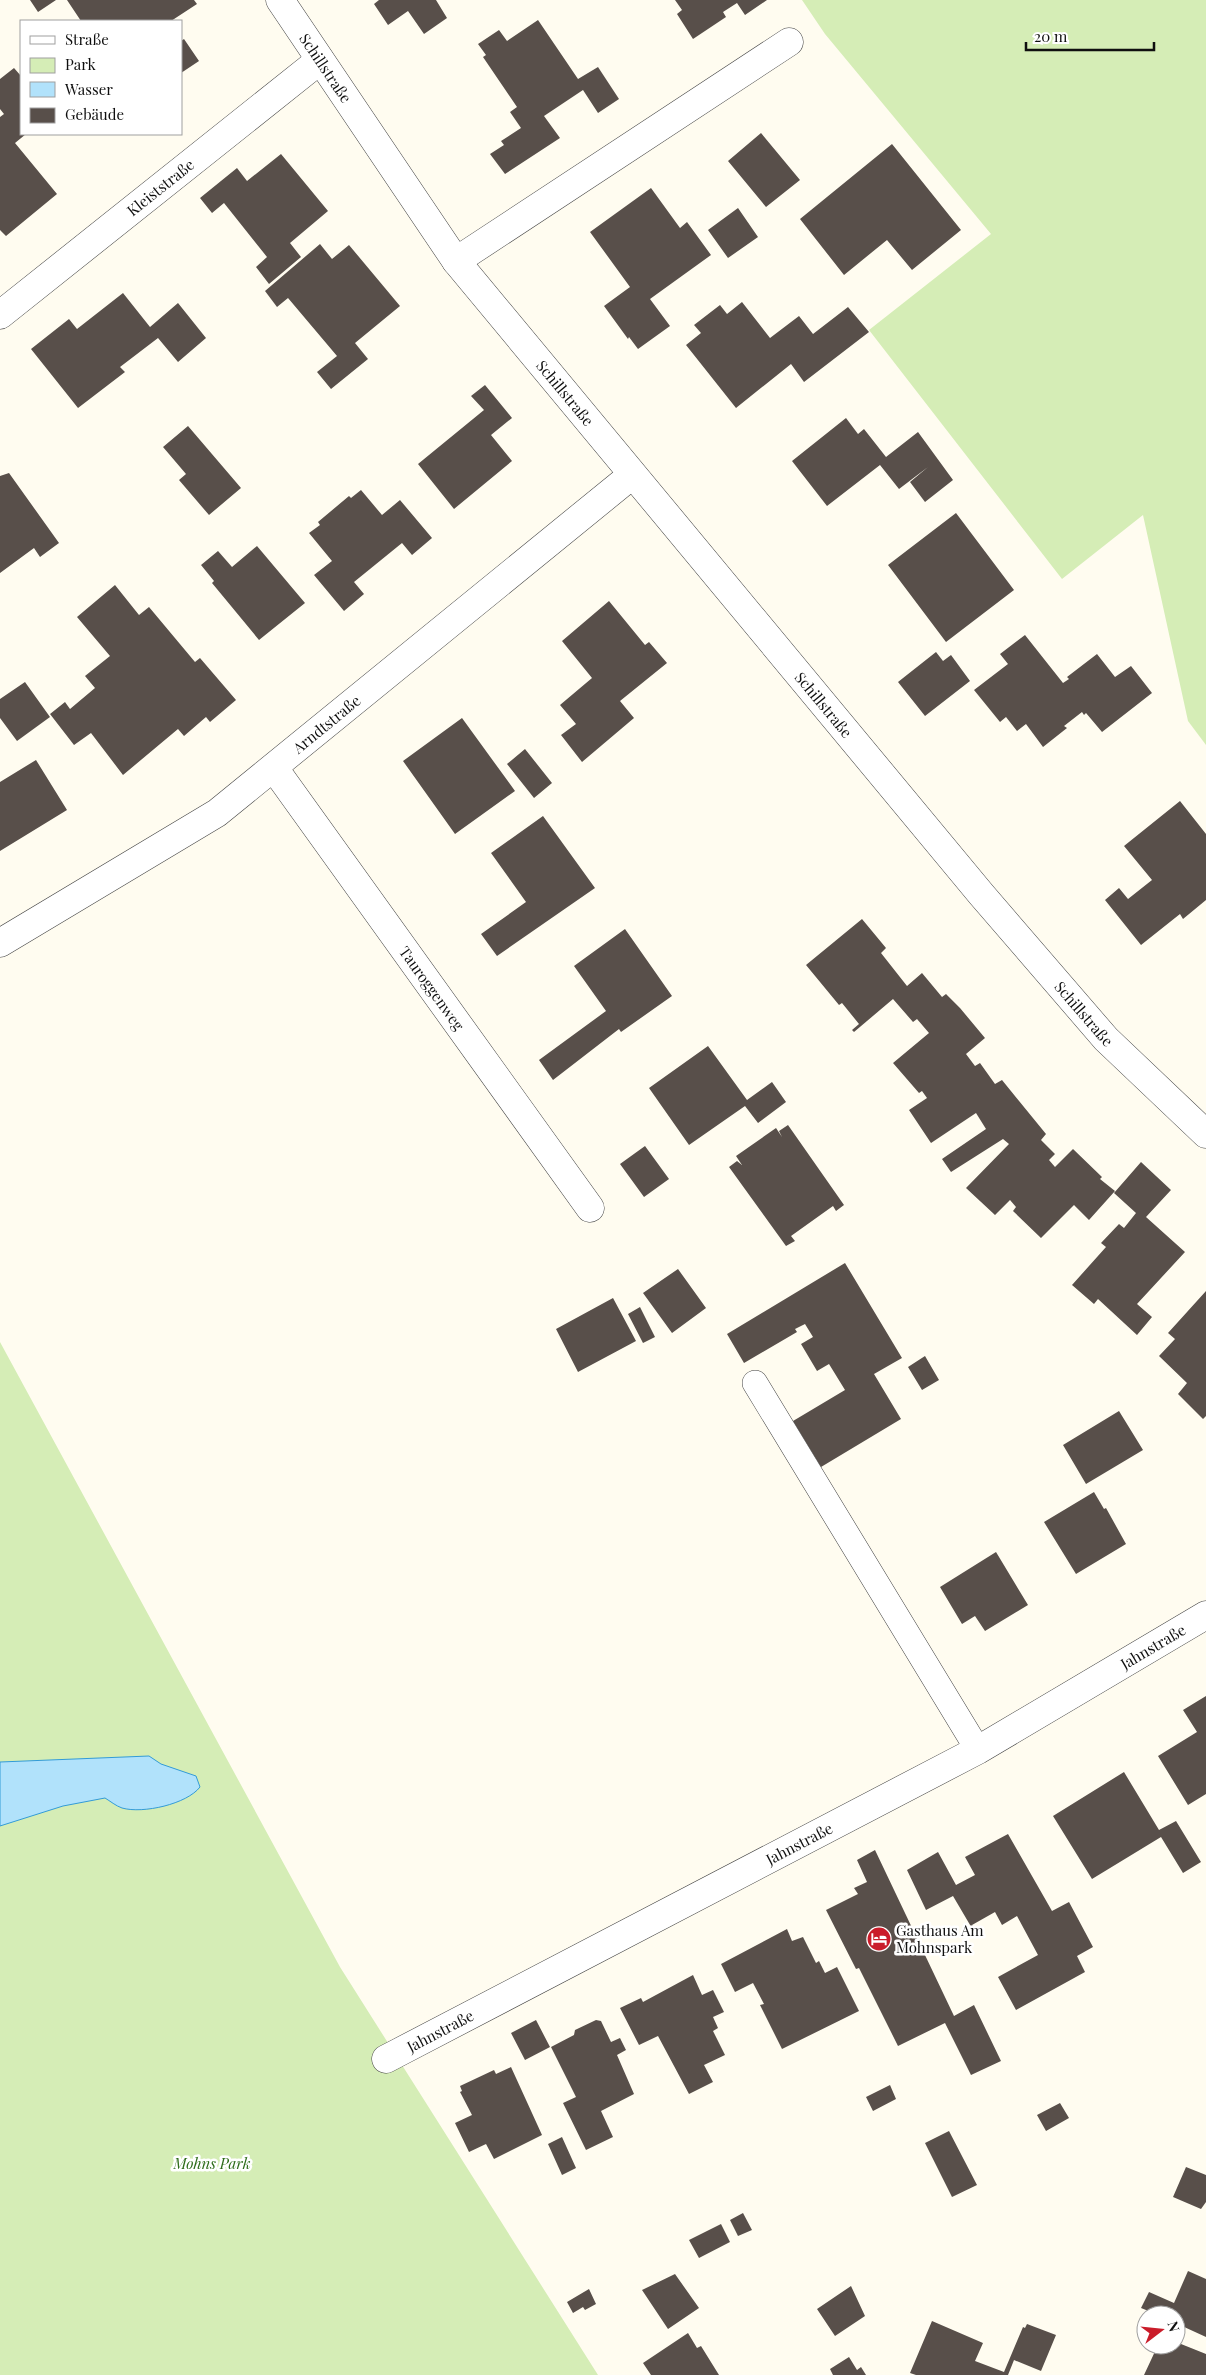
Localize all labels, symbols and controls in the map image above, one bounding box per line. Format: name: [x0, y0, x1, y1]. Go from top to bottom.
legend: [20, 20, 182, 135]
scale bar: [1026, 20, 1154, 52]
text: 20 m: [1034, 26, 1068, 46]
text: Straße: [65, 29, 109, 49]
street label: Schillstraße: [295, 29, 356, 107]
text: Park: [65, 54, 97, 74]
text: Wasser: [64, 79, 113, 99]
text: Gebäude: [65, 104, 124, 124]
street label: Kleiststraße: [123, 154, 198, 220]
street label: Schillstraße: [532, 356, 598, 430]
street label: Schillstraße: [791, 667, 857, 742]
street label: Arndtstraße: [288, 690, 364, 758]
street label: Tauroggenweg: [395, 942, 469, 1034]
street label: Schillstraße: [1050, 977, 1117, 1051]
street label: Jahnstraße: [1116, 1619, 1189, 1674]
street label: Jahnstraße: [762, 1818, 836, 1869]
place label: Gasthaus Am Mohnspark: [896, 1920, 984, 1957]
hotel icon: Gasthaus Am Mohnspark: [866, 1926, 892, 1952]
street label: Jahnstraße: [402, 2005, 477, 2057]
park label: Mohns Park: [173, 2153, 251, 2173]
north arrow: [1136, 2305, 1186, 2355]
text: N: [1163, 2319, 1185, 2334]

